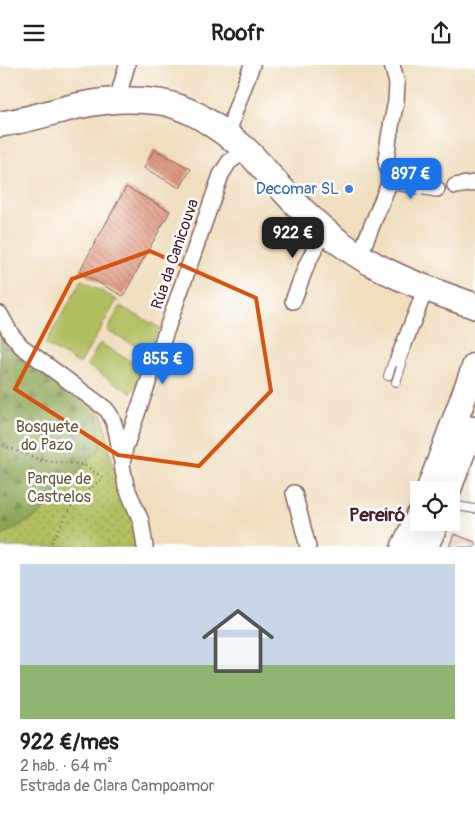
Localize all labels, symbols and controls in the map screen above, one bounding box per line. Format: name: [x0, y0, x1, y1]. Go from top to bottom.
icon: menu: [20, 19, 48, 47]
text: Roofr: [211, 19, 264, 47]
icon: share: [427, 19, 455, 47]
pin: 897 €: [376, 157, 446, 200]
text: 897 €: [392, 164, 430, 184]
place label: Decomar SL: [256, 179, 339, 199]
marker: Decomar SL: [343, 183, 355, 195]
street label: Rúa da Canicouva: [147, 196, 203, 312]
pin: 922 €: [258, 217, 328, 259]
text: 922 €: [273, 223, 313, 243]
pin: 855 €: [128, 343, 198, 385]
text: 855 €: [143, 349, 183, 369]
park label: Bosquete do Pazo: [16, 417, 78, 455]
park label: Parque de Castrelos: [27, 469, 91, 507]
map controls: [410, 481, 460, 531]
button: locate: [410, 481, 460, 531]
district label: Pereiró: [349, 503, 406, 527]
icon: home: [193, 596, 283, 686]
text: 922 €/mes: [20, 729, 119, 756]
text: 2 hab. · 64 m²: [20, 756, 113, 776]
text: Estrada de Clara Campoamor: [20, 776, 215, 796]

